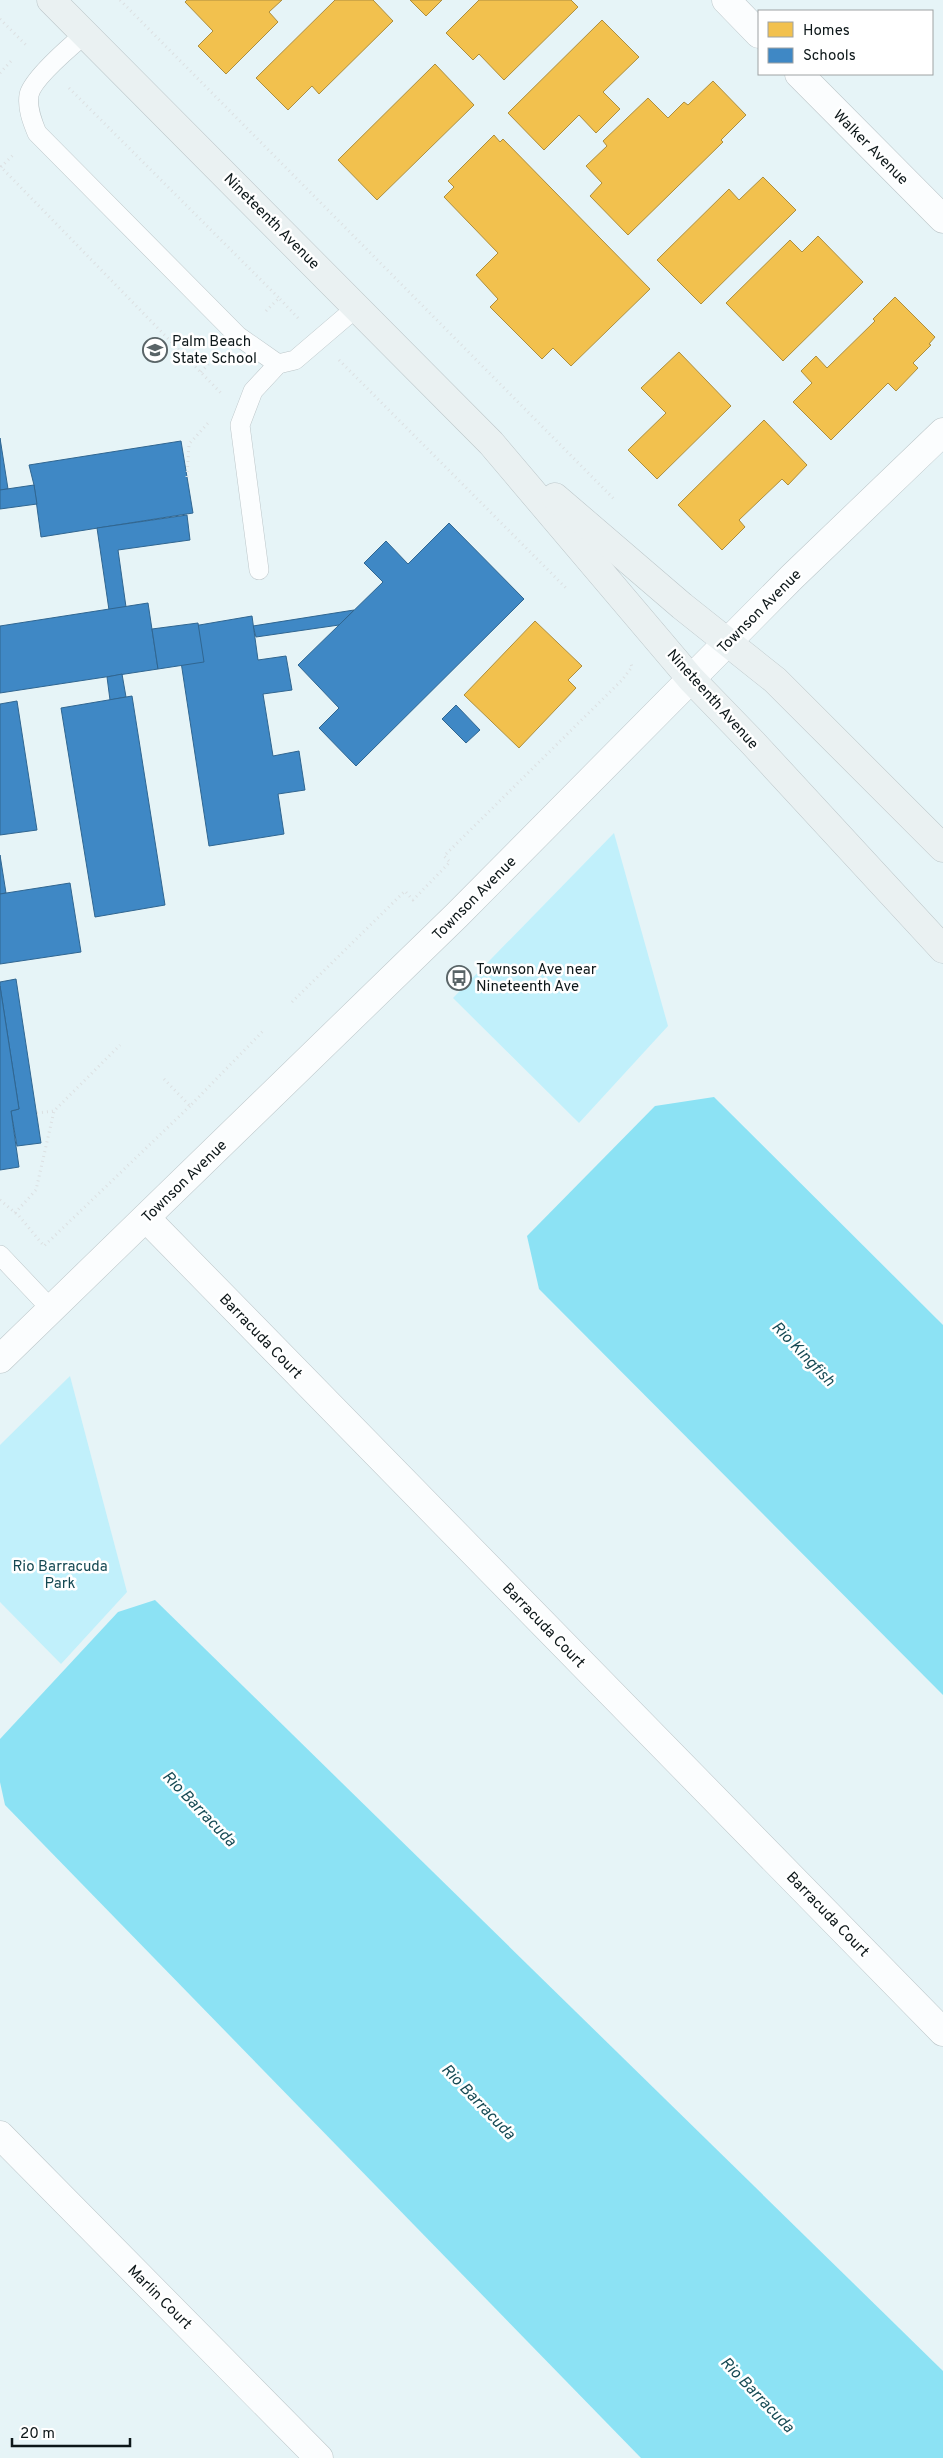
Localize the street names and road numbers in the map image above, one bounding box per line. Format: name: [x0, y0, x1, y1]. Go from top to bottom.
street label: Walker Avenue: [828, 106, 912, 190]
street label: Nineteenth Avenue: [219, 170, 323, 274]
street label: Townson Avenue: [714, 566, 806, 658]
street label: Nineteenth Avenue: [662, 646, 762, 754]
street label: Townson Avenue: [429, 853, 521, 945]
street label: Townson Avenue: [138, 1137, 232, 1228]
street label: Barracuda Court: [214, 1290, 305, 1384]
street label: Barracuda Court: [497, 1579, 588, 1673]
street label: Barracuda Court: [781, 1868, 872, 1962]
street label: Marlin Court: [123, 2262, 195, 2334]

